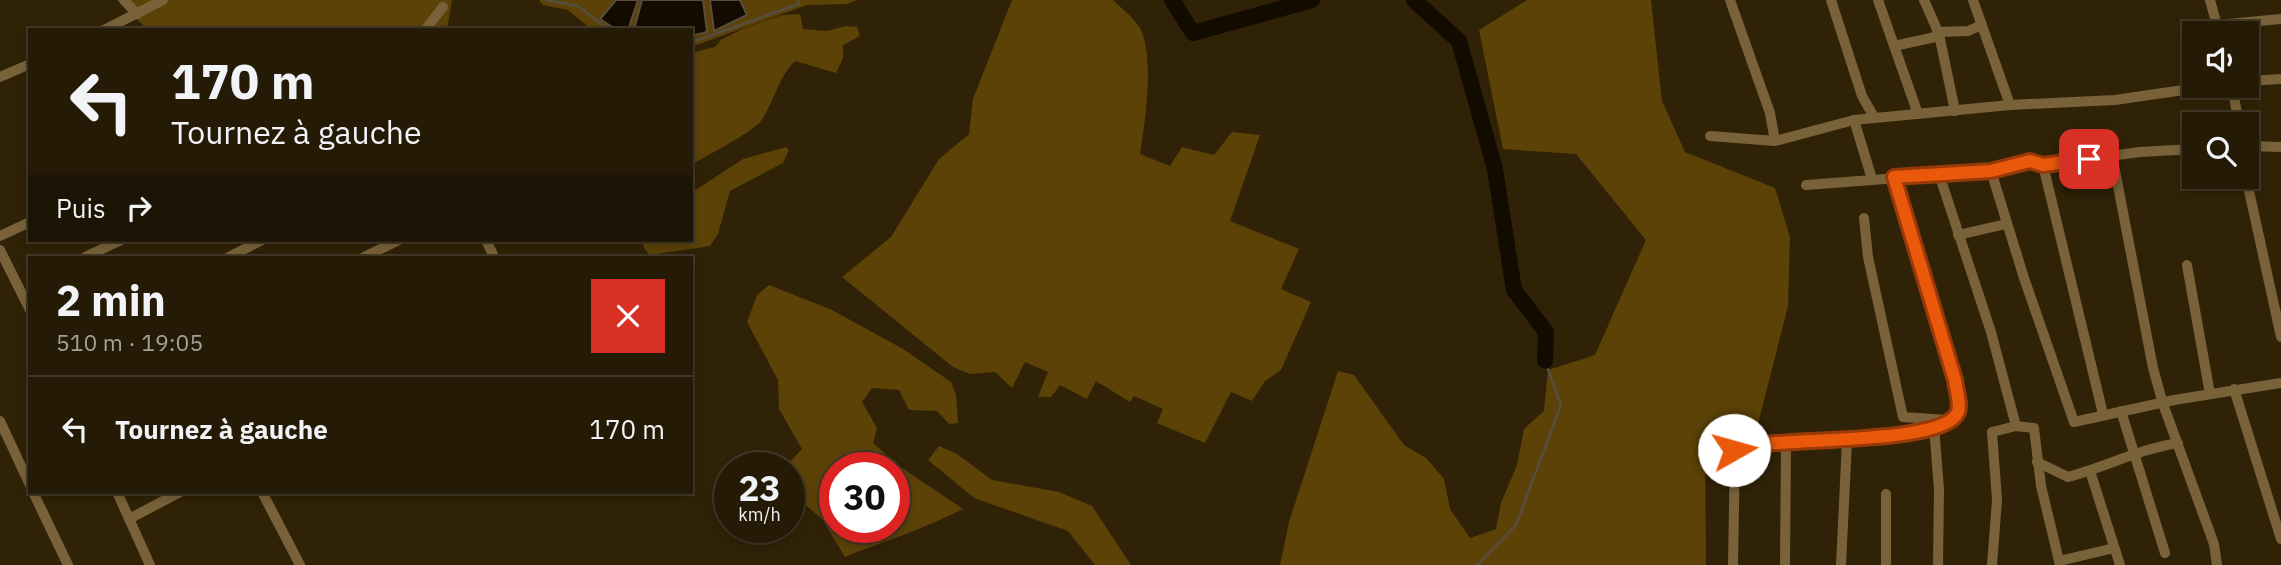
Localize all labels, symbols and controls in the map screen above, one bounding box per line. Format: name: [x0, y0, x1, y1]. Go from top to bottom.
map controls: [2182, 21, 2259, 189]
button: sound: [2182, 21, 2259, 98]
text: 170 m: [171, 49, 315, 112]
icon: left: [56, 56, 147, 147]
text: Tournez à gauche: [171, 111, 422, 153]
button: search: [2182, 112, 2259, 189]
pin: [2059, 129, 2119, 189]
icon: arrive: [2070, 140, 2108, 178]
icon: right: [120, 189, 158, 227]
text: Puis: [56, 191, 106, 225]
text: 2 min: [56, 273, 166, 328]
button: close: [591, 279, 665, 353]
text: 510 m · 19:05: [56, 327, 203, 357]
icon: left: [56, 410, 94, 448]
text: Tournez à gauche: [115, 412, 328, 446]
text: 170 m: [589, 412, 665, 446]
position arrow: [1697, 413, 1771, 487]
speed limit sign: 30: [819, 452, 910, 543]
text: 23: [738, 465, 781, 511]
text: km/h: [738, 503, 781, 526]

